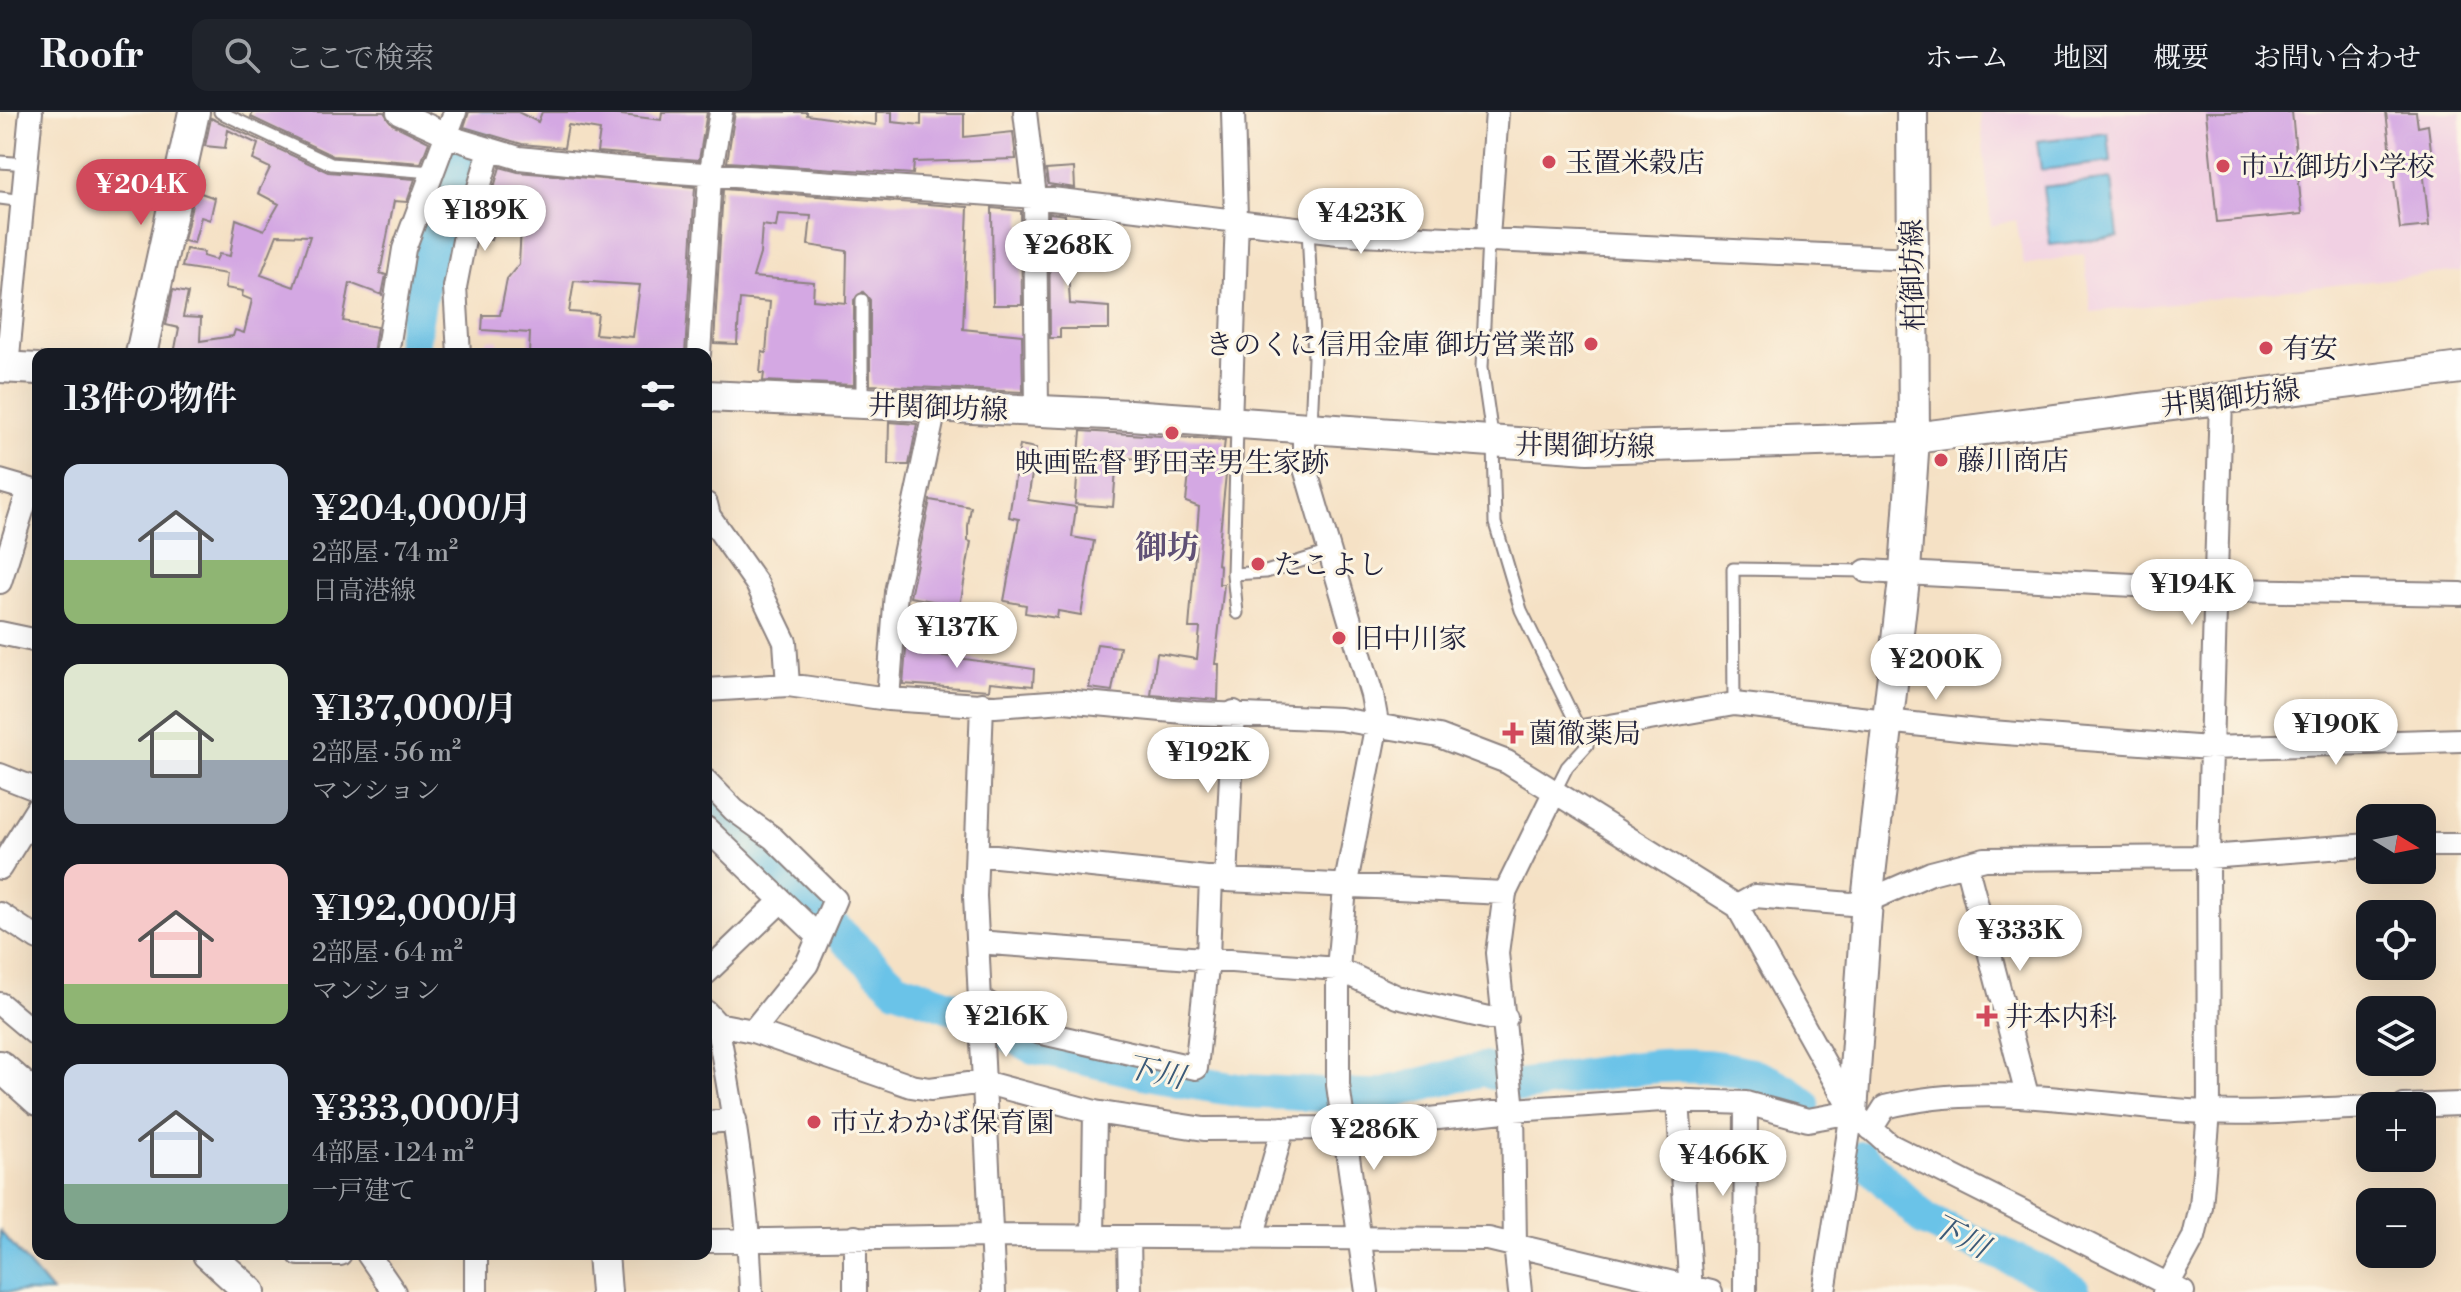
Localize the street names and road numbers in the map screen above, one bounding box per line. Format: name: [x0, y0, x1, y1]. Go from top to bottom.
street label: 柏御坊線: [1895, 219, 1932, 331]
street label: 井関御坊線: [2159, 373, 2302, 424]
street label: 井関御坊線: [867, 389, 1009, 428]
street label: 井関御坊線: [1515, 428, 1655, 465]

